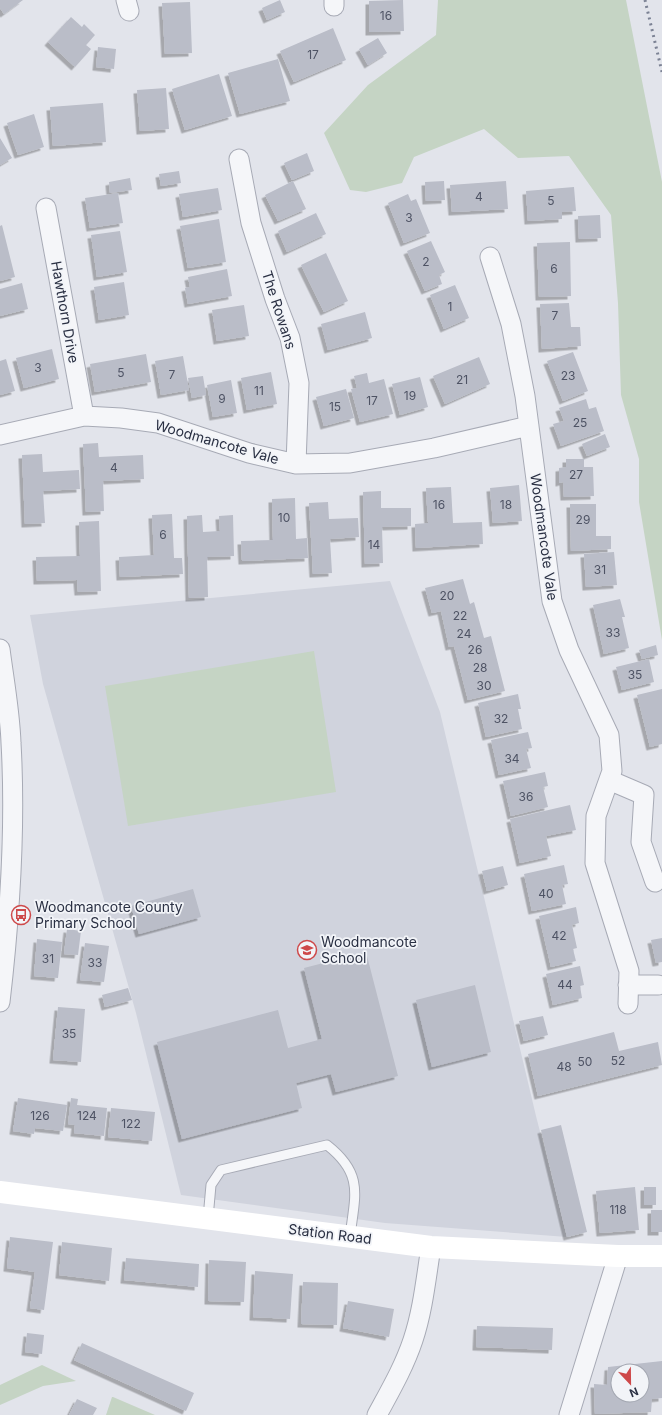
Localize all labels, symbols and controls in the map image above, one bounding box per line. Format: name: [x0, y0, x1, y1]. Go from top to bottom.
house number: 16: [380, 8, 392, 23]
house number: 17: [307, 47, 319, 62]
house number: 4: [475, 189, 483, 204]
house number: 5: [547, 193, 555, 208]
house number: 3: [405, 210, 413, 225]
house number: 2: [422, 254, 430, 269]
street label: Hawthorn Drive: [48, 260, 83, 364]
house number: 6: [550, 261, 558, 276]
street label: The Rowans: [259, 269, 300, 351]
house number: 1: [448, 299, 452, 314]
house number: 7: [552, 308, 559, 323]
house number: 3: [34, 360, 42, 375]
house number: 5: [117, 365, 125, 380]
house number: 7: [169, 367, 176, 382]
house number: 23: [561, 368, 575, 383]
house number: 21: [456, 372, 468, 387]
house number: 11: [254, 383, 264, 398]
house number: 19: [404, 388, 416, 403]
house number: 9: [218, 391, 226, 406]
house number: 17: [366, 393, 378, 408]
house number: 15: [329, 399, 341, 414]
house number: 25: [573, 415, 587, 430]
street label: Woodmancote Vale: [153, 416, 281, 467]
house number: 4: [110, 460, 118, 475]
house number: 27: [569, 467, 583, 482]
street label: Woodmancote Vale: [527, 472, 562, 602]
house number: 16: [433, 497, 445, 512]
house number: 18: [500, 497, 512, 512]
house number: 10: [278, 510, 290, 525]
house number: 29: [576, 512, 590, 527]
house number: 6: [159, 527, 167, 542]
house number: 14: [368, 537, 381, 552]
house number: 31: [594, 562, 606, 577]
house number: 20: [440, 588, 454, 603]
house number: 22: [453, 608, 467, 623]
house number: 33: [606, 625, 620, 640]
house number: 24: [457, 626, 472, 641]
house number: 26: [468, 642, 482, 657]
house number: 28: [473, 660, 487, 675]
house number: 35: [628, 667, 642, 682]
house number: 30: [477, 678, 491, 693]
house number: 32: [494, 711, 508, 726]
house number: 34: [504, 751, 520, 766]
house number: 36: [519, 789, 533, 804]
house number: 40: [538, 886, 554, 901]
place label: Woodmancote County Primary School: [35, 898, 183, 931]
bus stop icon: Woodmancote County Primary School: [10, 904, 32, 926]
house number: 42: [551, 928, 567, 943]
place label: Woodmancote School: [321, 933, 417, 966]
school or university icon: Woodmancote School: [296, 939, 318, 961]
house number: 31: [42, 951, 54, 966]
house number: 33: [88, 955, 102, 970]
house number: 44: [557, 977, 573, 992]
house number: 35: [62, 1026, 76, 1041]
house number: 52: [611, 1053, 625, 1068]
house number: 50: [578, 1054, 592, 1069]
house number: 48: [556, 1059, 572, 1074]
house number: 126: [30, 1108, 50, 1123]
house number: 124: [77, 1108, 97, 1123]
house number: 122: [121, 1116, 141, 1131]
house number: 118: [609, 1202, 627, 1217]
street label: Station Road: [287, 1220, 373, 1247]
north arrow: [610, 1363, 650, 1403]
text: N: [627, 1384, 640, 1400]

